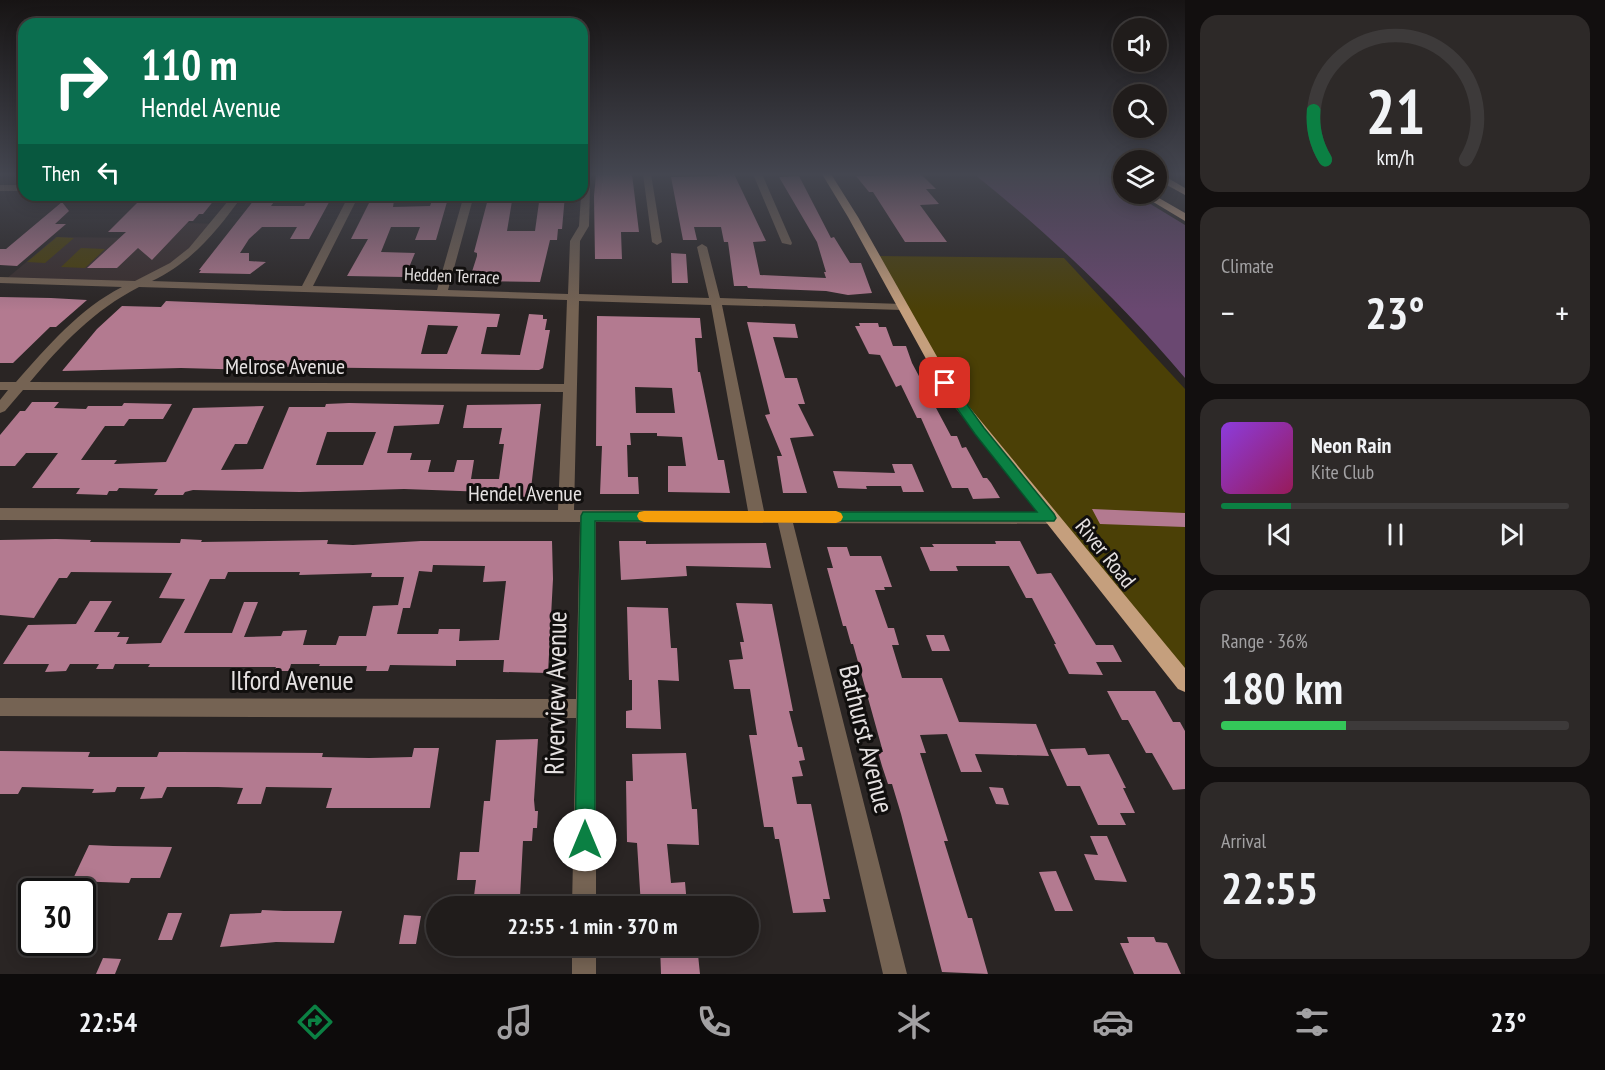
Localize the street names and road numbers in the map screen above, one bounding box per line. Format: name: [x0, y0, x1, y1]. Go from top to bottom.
street label: Hedden Terrace: [404, 262, 500, 289]
street label: Melrose Avenue: [225, 352, 345, 380]
street label: Hendel Avenue: [468, 479, 582, 507]
street label: River Road: [1070, 513, 1142, 593]
street label: Riverview Avenue: [537, 611, 573, 775]
street label: Bathurst Avenue: [832, 661, 902, 817]
street label: Ilford Avenue: [230, 663, 354, 697]

